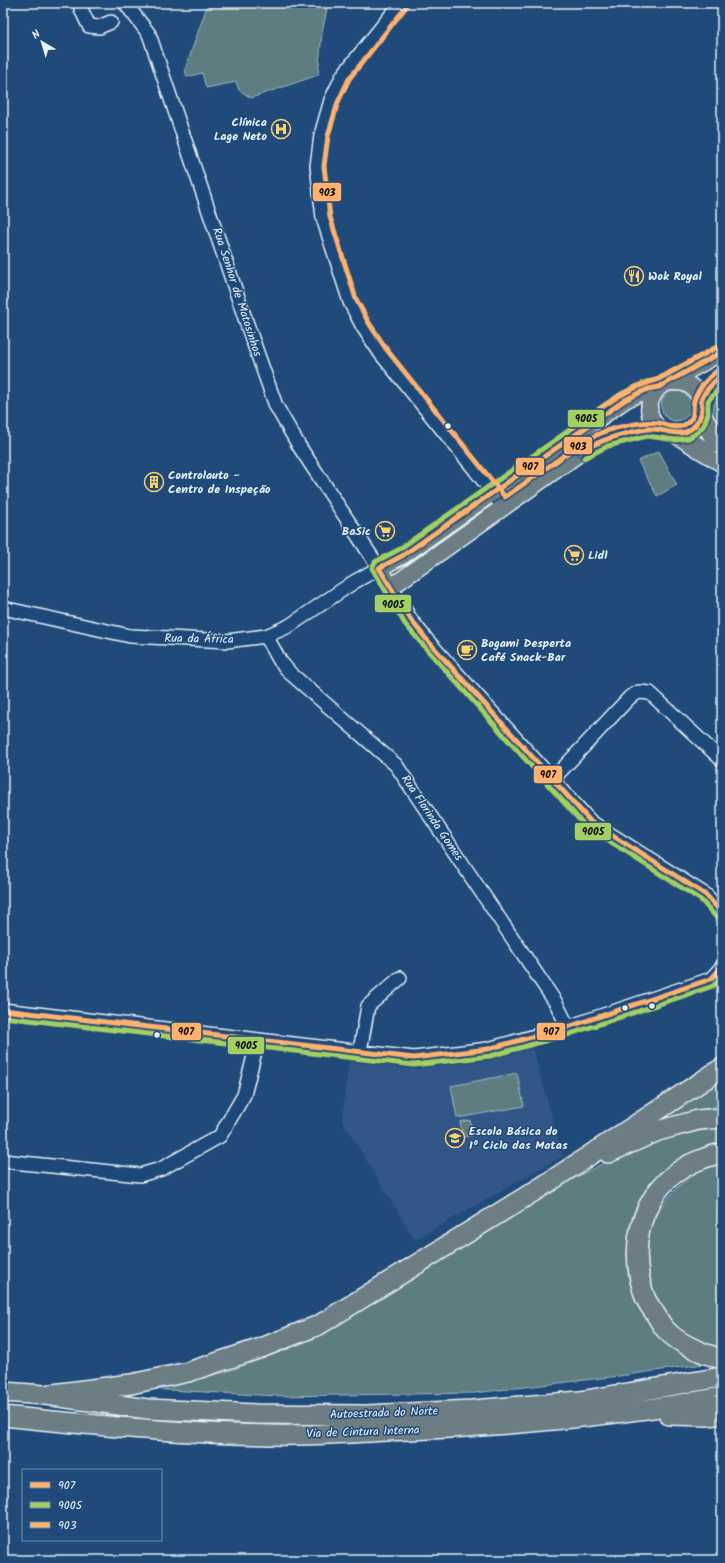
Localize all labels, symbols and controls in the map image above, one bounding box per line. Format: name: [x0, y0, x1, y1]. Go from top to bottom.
north arrow: [22, 22, 62, 62]
text: N: [28, 26, 45, 44]
place label: Clínica Lage Neto: [214, 113, 268, 146]
hospital icon: Clínica Lage Neto: [270, 118, 292, 140]
line badge: 903: [312, 182, 342, 202]
text: 903: [318, 184, 336, 202]
street label: Rua Senhor de Matosinhos: [207, 225, 267, 359]
restaurant icon: Wok Royal: [623, 265, 645, 287]
place label: Wok Royal: [648, 267, 702, 286]
line badge: 9005: [567, 409, 605, 428]
text: 9005: [575, 410, 599, 428]
unlabelled marker: [443, 421, 453, 431]
line badge: 903: [563, 436, 593, 455]
text: 903: [569, 438, 587, 456]
line badge: 907: [515, 457, 545, 476]
text: 907: [522, 458, 539, 476]
place label: Controlauto - Centro de Inspeção: [168, 466, 271, 499]
building icon: Controlauto - Centro de Inspeção: [143, 471, 165, 493]
supermarket icon: BaSic: [374, 520, 396, 542]
place label: BaSic: [342, 522, 371, 541]
supermarket icon: Lidl: [563, 544, 585, 566]
place label: Lidl: [588, 546, 608, 565]
line badge: 9005: [374, 594, 412, 613]
text: 9005: [382, 596, 406, 614]
street label: Rua da África: [164, 629, 234, 649]
place label: Bogami Desperta Café Snack-Bar: [481, 634, 571, 667]
cafe icon: Bogami Desperta Café Snack-Bar: [456, 639, 478, 661]
line badge: 907: [533, 765, 563, 784]
text: 907: [540, 766, 557, 784]
street label: Rua Florinda Gomes: [396, 771, 468, 865]
line badge: 9005: [574, 822, 612, 841]
text: 9005: [582, 823, 606, 841]
unlabelled marker: [647, 1001, 657, 1011]
unlabelled marker: [620, 1003, 630, 1013]
line badge: 907: [171, 1022, 202, 1041]
line badge: 907: [536, 1022, 566, 1041]
text: 907: [178, 1023, 195, 1041]
text: 907: [543, 1023, 560, 1041]
unlabelled marker: [152, 1030, 162, 1040]
line badge: 9005: [227, 1036, 265, 1055]
text: 9005: [235, 1037, 259, 1055]
place label: Escola Básica do 1º Ciclo das Matas: [469, 1122, 568, 1155]
school or university icon: Escola Básica do 1º Ciclo das Matas: [444, 1127, 466, 1149]
street label: Autoestrada do Norte: [330, 1402, 439, 1424]
street label: Via de Cintura Interna: [306, 1421, 420, 1443]
legend: [22, 1469, 162, 1541]
text: 907: [58, 1476, 76, 1495]
text: 9005: [58, 1496, 84, 1515]
text: 903: [58, 1516, 77, 1535]

